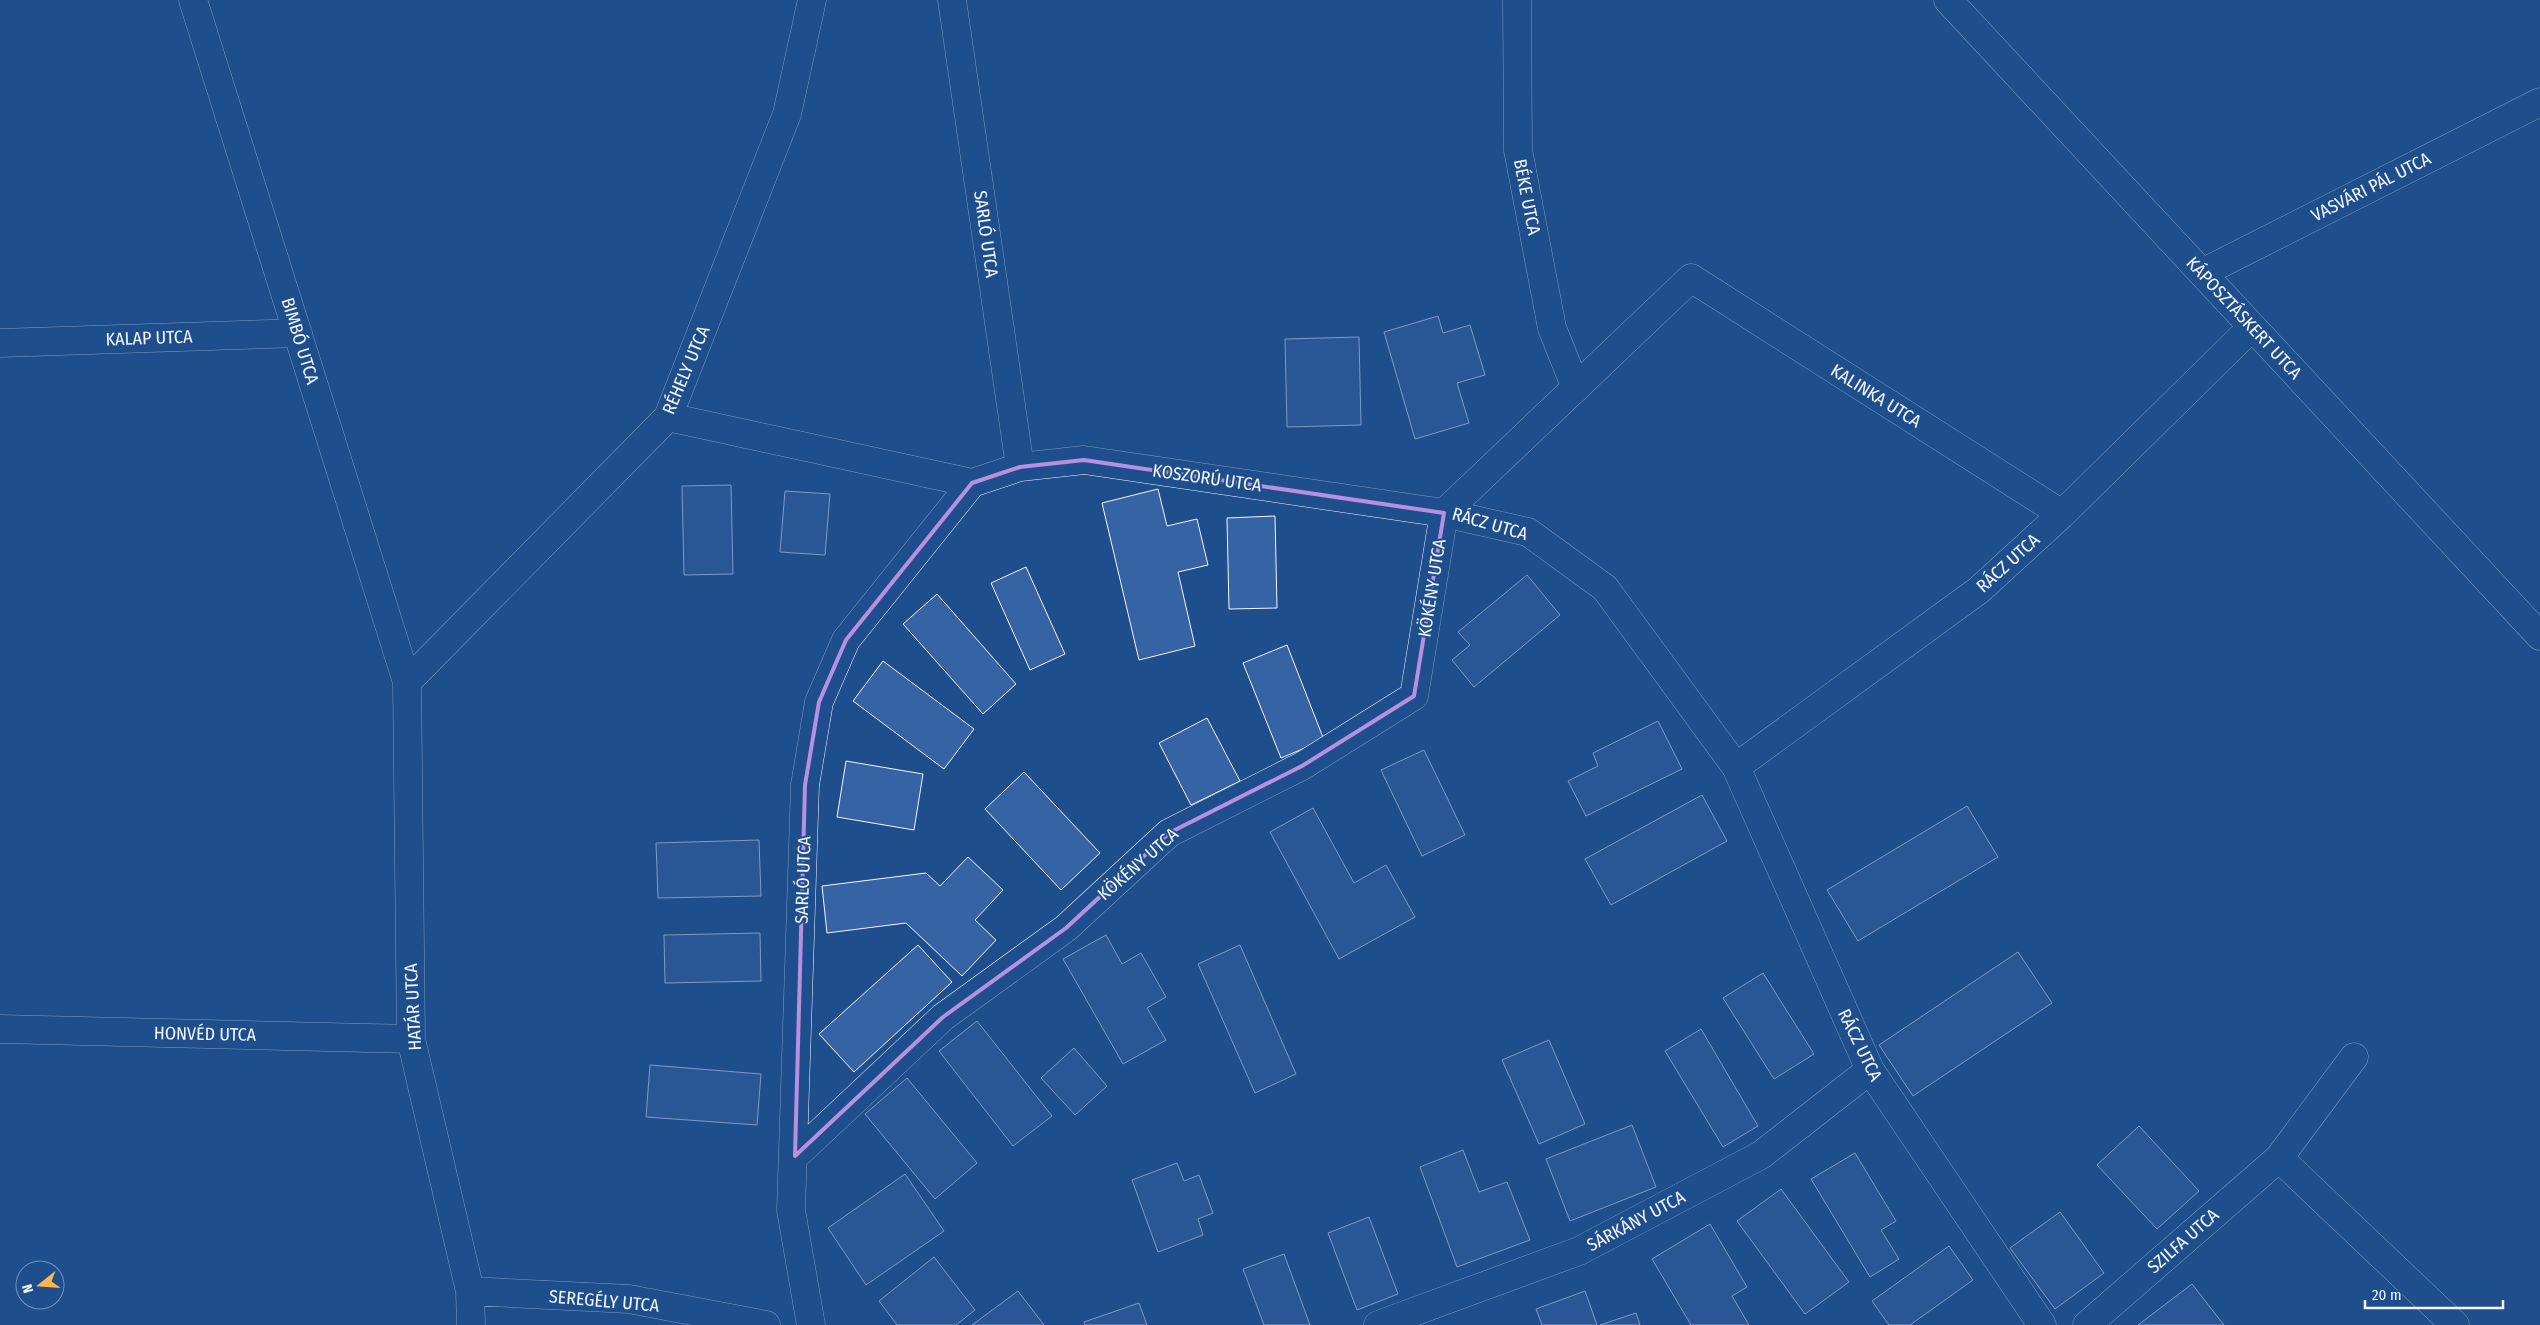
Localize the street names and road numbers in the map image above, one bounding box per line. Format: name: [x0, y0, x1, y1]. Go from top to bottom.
street label: VASVÁRI PÁL UTCA: [2307, 146, 2435, 227]
street label: BÉKE UTCA: [1509, 157, 1546, 238]
street label: SARLÓ UTCA: [969, 189, 1003, 279]
street label: KÁPOSZTÁSKERT UTCA: [2182, 251, 2308, 384]
street label: BIMBÓ UTCA: [276, 295, 324, 388]
street label: RÉHELY UTCA: [657, 322, 715, 418]
street label: KALAP UTCA: [105, 325, 193, 351]
street label: KALINKA UTCA: [1827, 359, 1926, 433]
street label: KOSZORÚ UTCA: [1151, 458, 1264, 497]
street label: RÁCZ UTCA: [1450, 502, 1531, 545]
street label: RÁCZ UTCA: [1971, 528, 2045, 597]
street label: KÖKÉNY UTCA: [1412, 536, 1451, 639]
street label: KÖKÉNY UTCA: [1093, 822, 1183, 905]
street label: SARLÓ UTCA: [790, 835, 816, 924]
street label: HATÁR UTCA: [399, 962, 426, 1051]
street label: RÁCZ UTCA: [1833, 1005, 1888, 1085]
street label: HONVÉD UTCA: [154, 1021, 257, 1046]
street label: SÁRKÁNY UTCA: [1583, 1185, 1689, 1256]
street label: SZILFA UTCA: [2143, 1204, 2224, 1278]
street label: SEREGÉLY UTCA: [548, 1284, 661, 1317]

